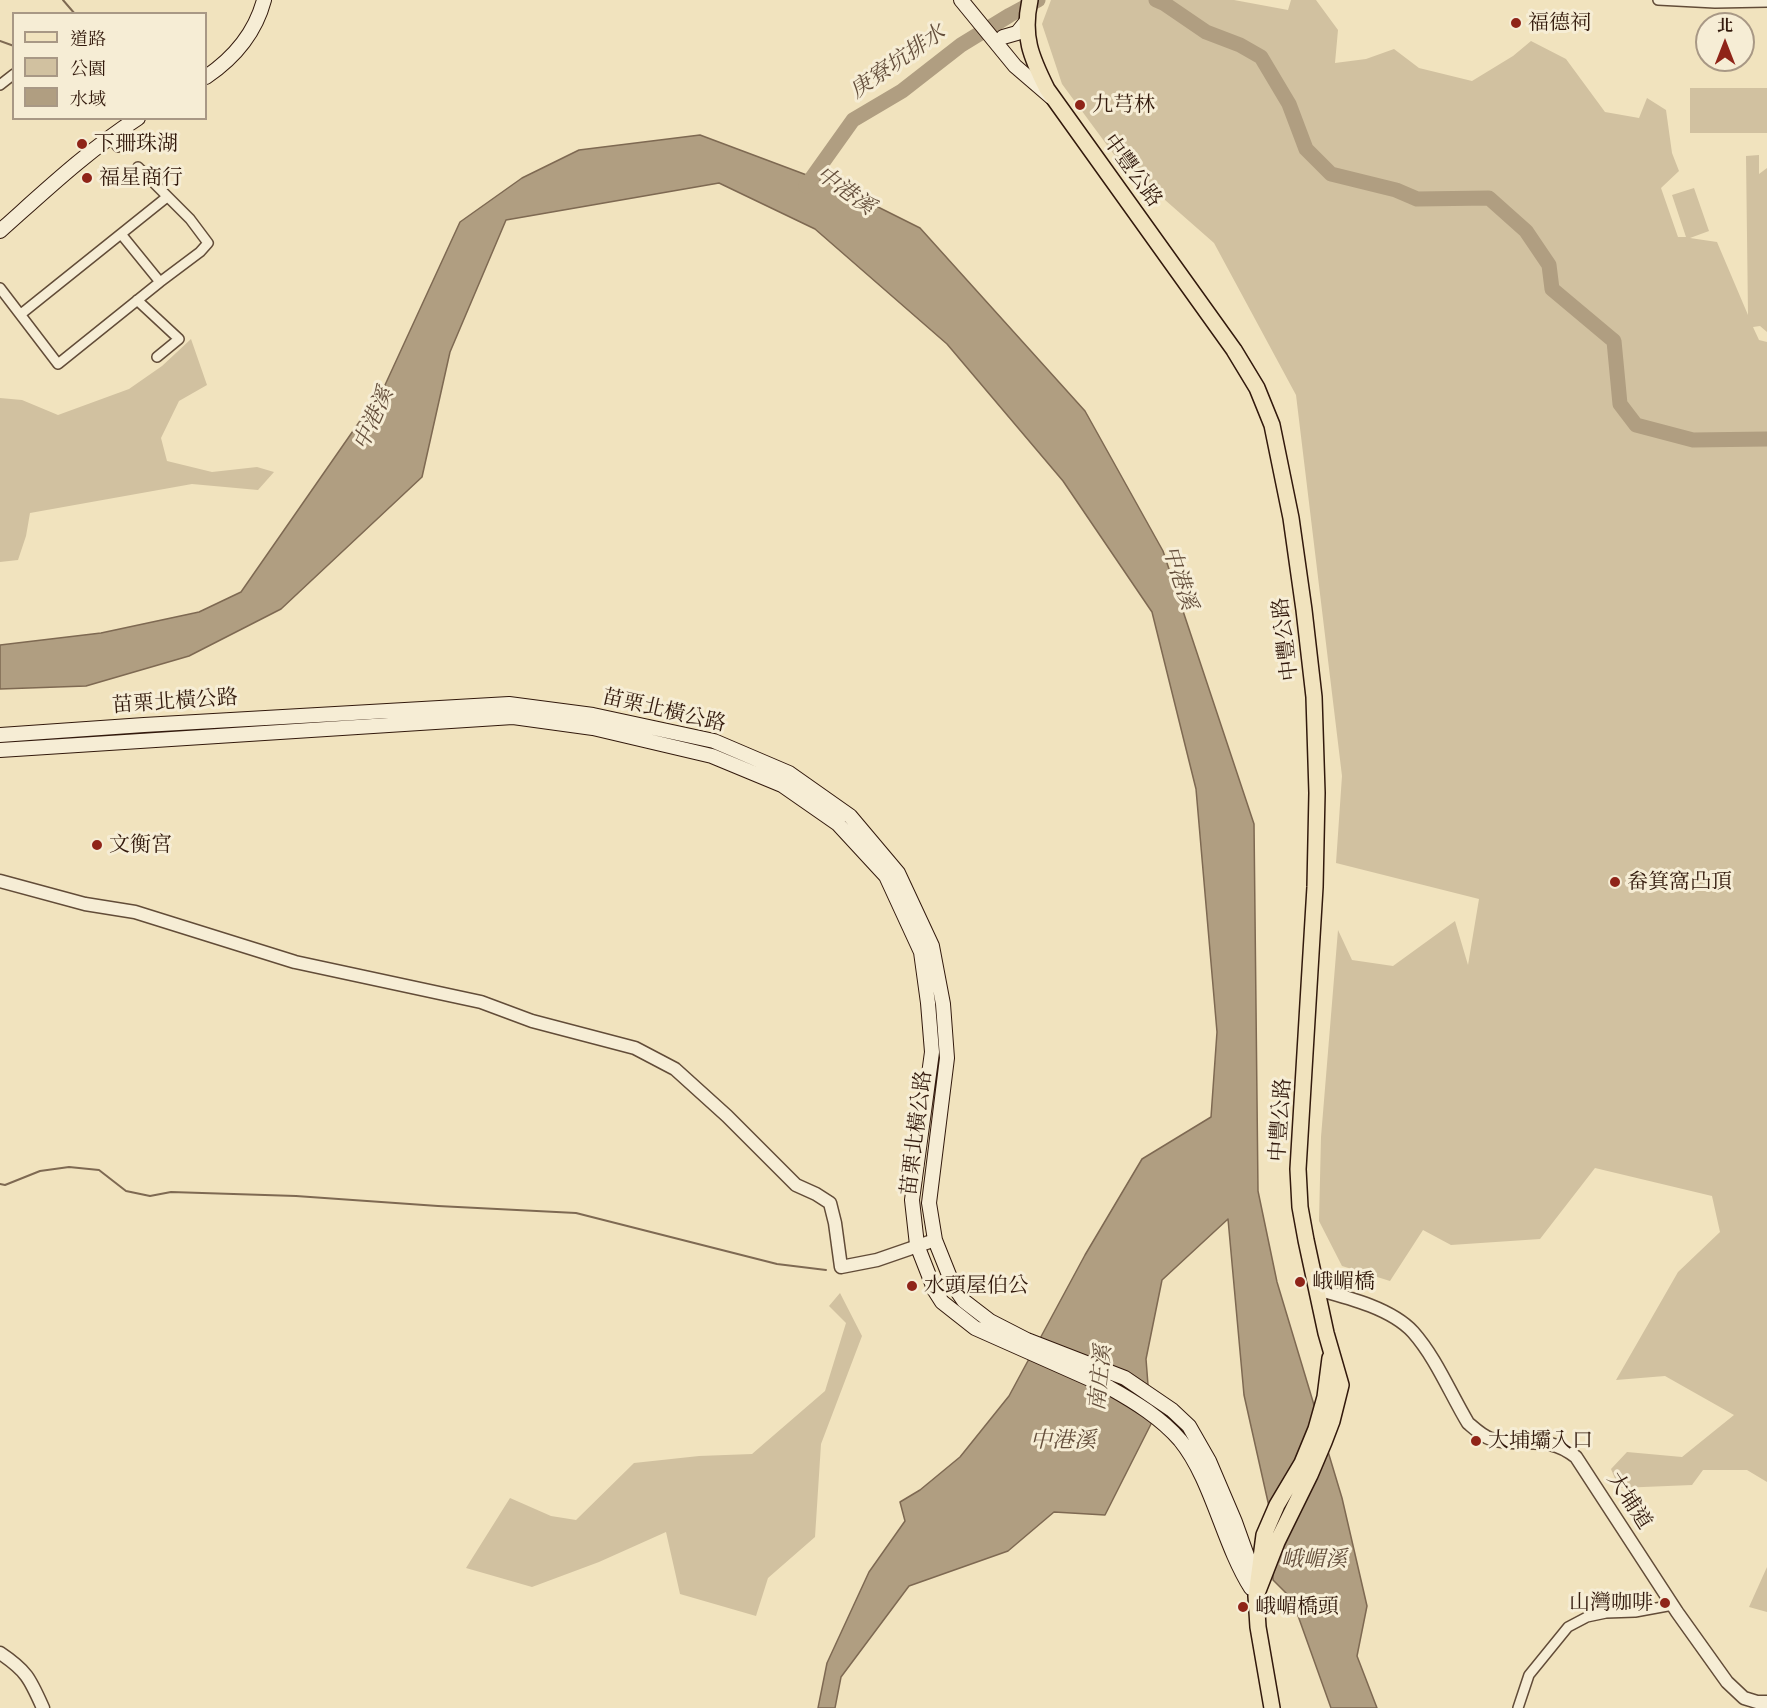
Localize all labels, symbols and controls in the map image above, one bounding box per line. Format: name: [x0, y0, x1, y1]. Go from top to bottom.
place label: 福德祠: [1528, 10, 1591, 36]
legend: [12, 12, 207, 120]
north arrow: [1695, 12, 1755, 72]
text: 北: [1717, 15, 1733, 36]
marker: 福德祠: [1509, 16, 1523, 30]
water label: 庚寮坑排水: [845, 20, 951, 104]
text: 道路: [70, 27, 106, 50]
text: 公園: [70, 57, 106, 80]
text: 水域: [70, 87, 106, 110]
place label: 九芎林: [1092, 92, 1155, 118]
marker: 九芎林: [1073, 98, 1087, 112]
street label: 中豐公路: [1097, 130, 1167, 212]
place label: 下珊珠湖: [94, 131, 178, 157]
marker: 下珊珠湖: [75, 137, 89, 151]
water label: 中港溪: [811, 161, 879, 221]
place label: 福星商行: [99, 165, 183, 191]
marker: 福星商行: [80, 171, 94, 185]
water label: 中港溪: [349, 383, 399, 455]
water label: 中港溪: [1156, 543, 1202, 613]
street label: 中豐公路: [1268, 596, 1304, 682]
street label: 苗栗北橫公路: [111, 685, 239, 719]
street label: 苗栗北橫公路: [600, 685, 728, 737]
place label: 文衡宮: [109, 832, 172, 858]
marker: 文衡宮: [90, 838, 104, 852]
place label: 畚箕窩凸頂: [1627, 869, 1732, 895]
marker: 畚箕窩凸頂: [1608, 875, 1622, 889]
street label: 苗栗北橫公路: [897, 1069, 937, 1197]
street label: 中豐公路: [1266, 1077, 1296, 1163]
place label: 峨嵋橋: [1312, 1269, 1375, 1295]
place label: 水頭屋伯公: [924, 1273, 1029, 1299]
marker: 峨嵋橋: [1293, 1275, 1307, 1289]
marker: 水頭屋伯公: [905, 1279, 919, 1293]
water label: 南庄溪: [1084, 1344, 1118, 1412]
water label: 中港溪: [1030, 1428, 1096, 1454]
place label: 大埔壩入口: [1488, 1428, 1593, 1454]
marker: 大埔壩入口: [1469, 1434, 1483, 1448]
street label: 大埔道: [1601, 1468, 1657, 1534]
water label: 峨嵋溪: [1281, 1547, 1347, 1573]
place label: 山灣咖啡: [1569, 1590, 1653, 1616]
place label: 峨嵋橋頭: [1255, 1594, 1339, 1620]
marker: 山灣咖啡: [1658, 1596, 1672, 1610]
marker: 峨嵋橋頭: [1236, 1600, 1250, 1614]

